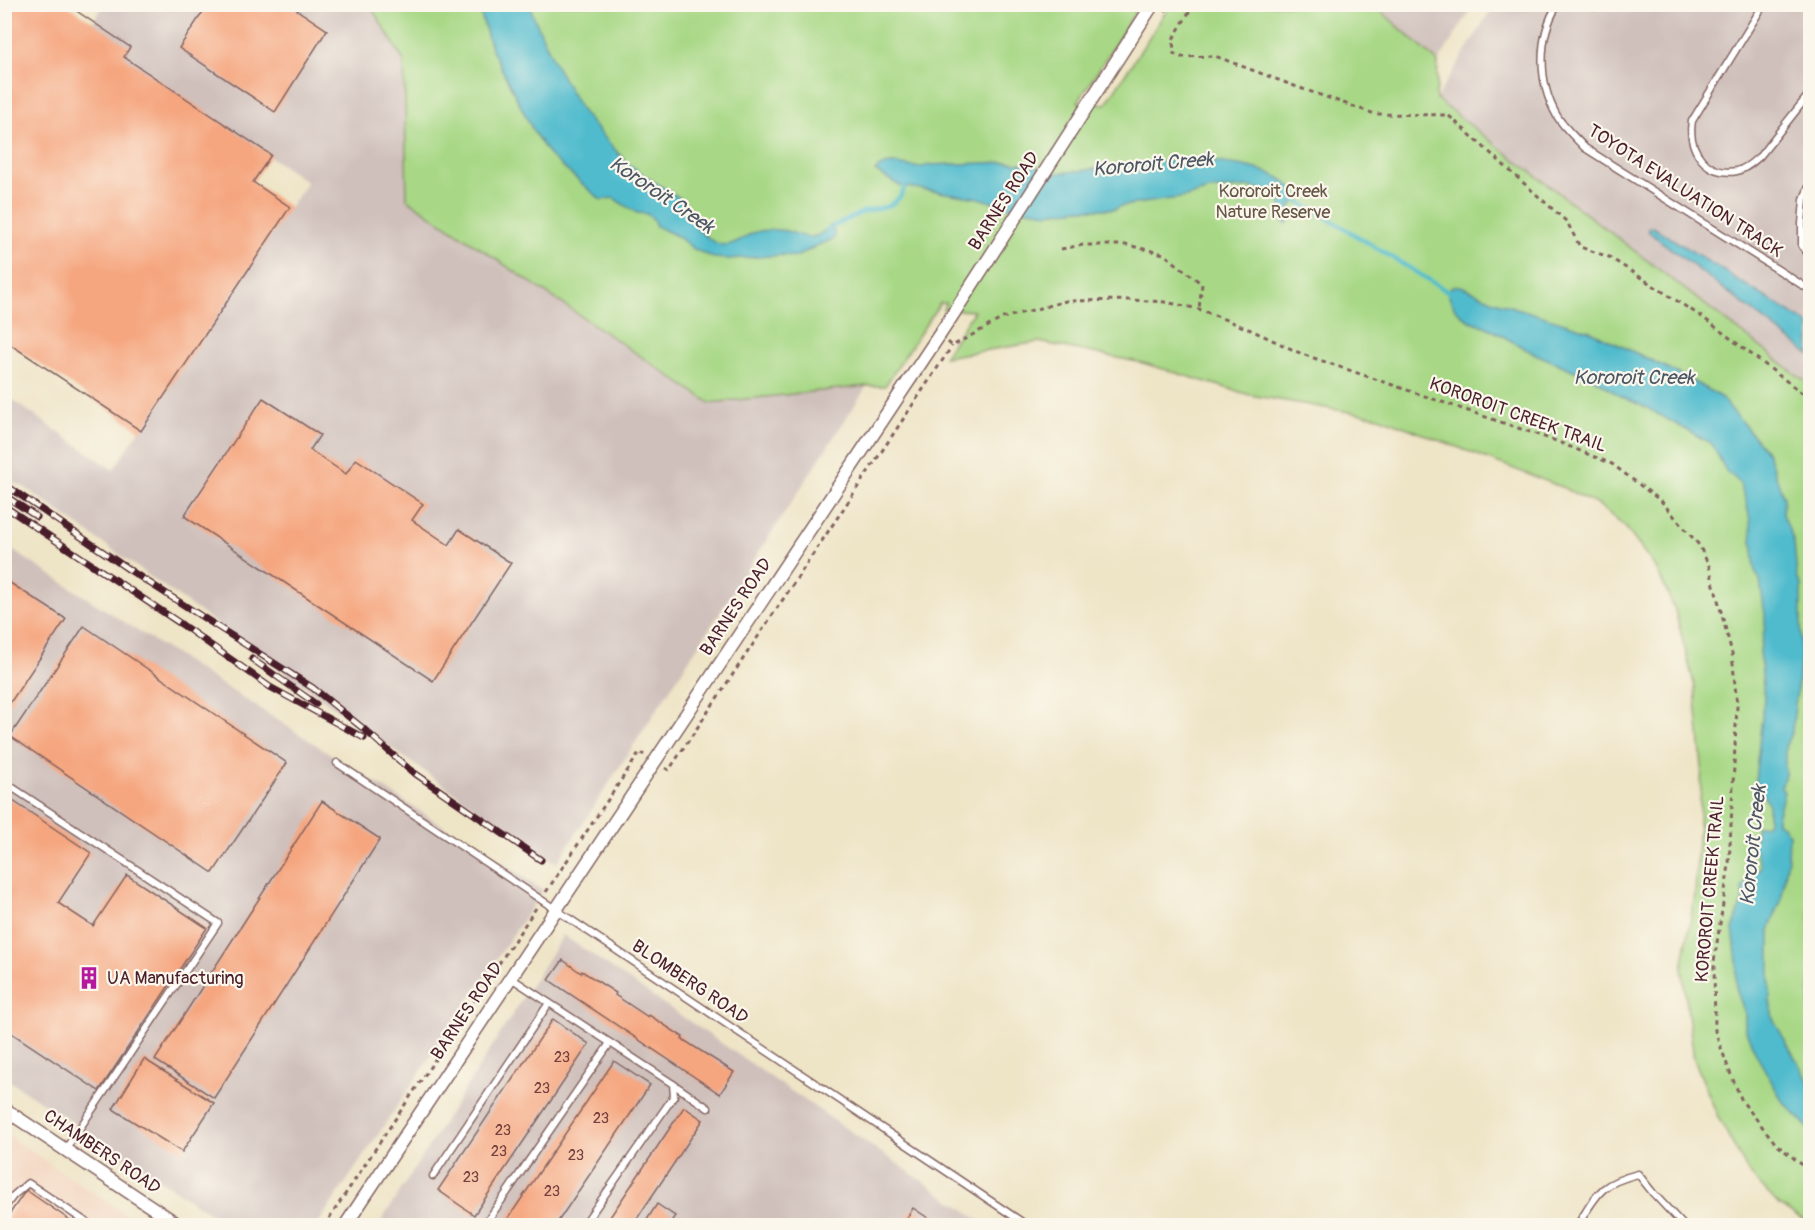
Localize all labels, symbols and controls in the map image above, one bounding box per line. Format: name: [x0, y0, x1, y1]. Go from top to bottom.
street label: TOYOTA EVALUATION TRACK: [1583, 119, 1787, 263]
water label: Kororoit Creek: [1092, 146, 1216, 182]
street label: BARNES ROAD: [964, 147, 1044, 255]
water label: Kororoit Creek: [605, 151, 720, 240]
park label: Kororoit Creek Nature Reserve: [1216, 180, 1331, 224]
water label: Kororoit Creek: [1574, 365, 1696, 390]
street label: KOROROIT CREEK TRAIL: [1426, 372, 1610, 458]
street label: BARNES ROAD: [695, 554, 777, 660]
water label: Kororoit Creek: [1734, 782, 1772, 906]
street label: KOROROIT CREEK TRAIL: [1690, 795, 1730, 983]
street label: BLOMBERG ROAD: [627, 935, 753, 1029]
street label: BARNES ROAD: [426, 958, 508, 1064]
building icon: UA Manufacturing: [76, 965, 102, 991]
place label: UA Manufacturing: [107, 967, 244, 990]
house number: 23: [554, 1048, 570, 1067]
house number: 23: [534, 1079, 550, 1098]
street label: CHAMBERS ROAD: [39, 1104, 165, 1200]
house number: 23: [593, 1109, 609, 1128]
house number: 23: [495, 1121, 511, 1140]
house number: 23: [491, 1142, 507, 1161]
house number: 23: [568, 1146, 584, 1165]
house number: 23: [463, 1168, 479, 1187]
house number: 23: [544, 1182, 560, 1201]

